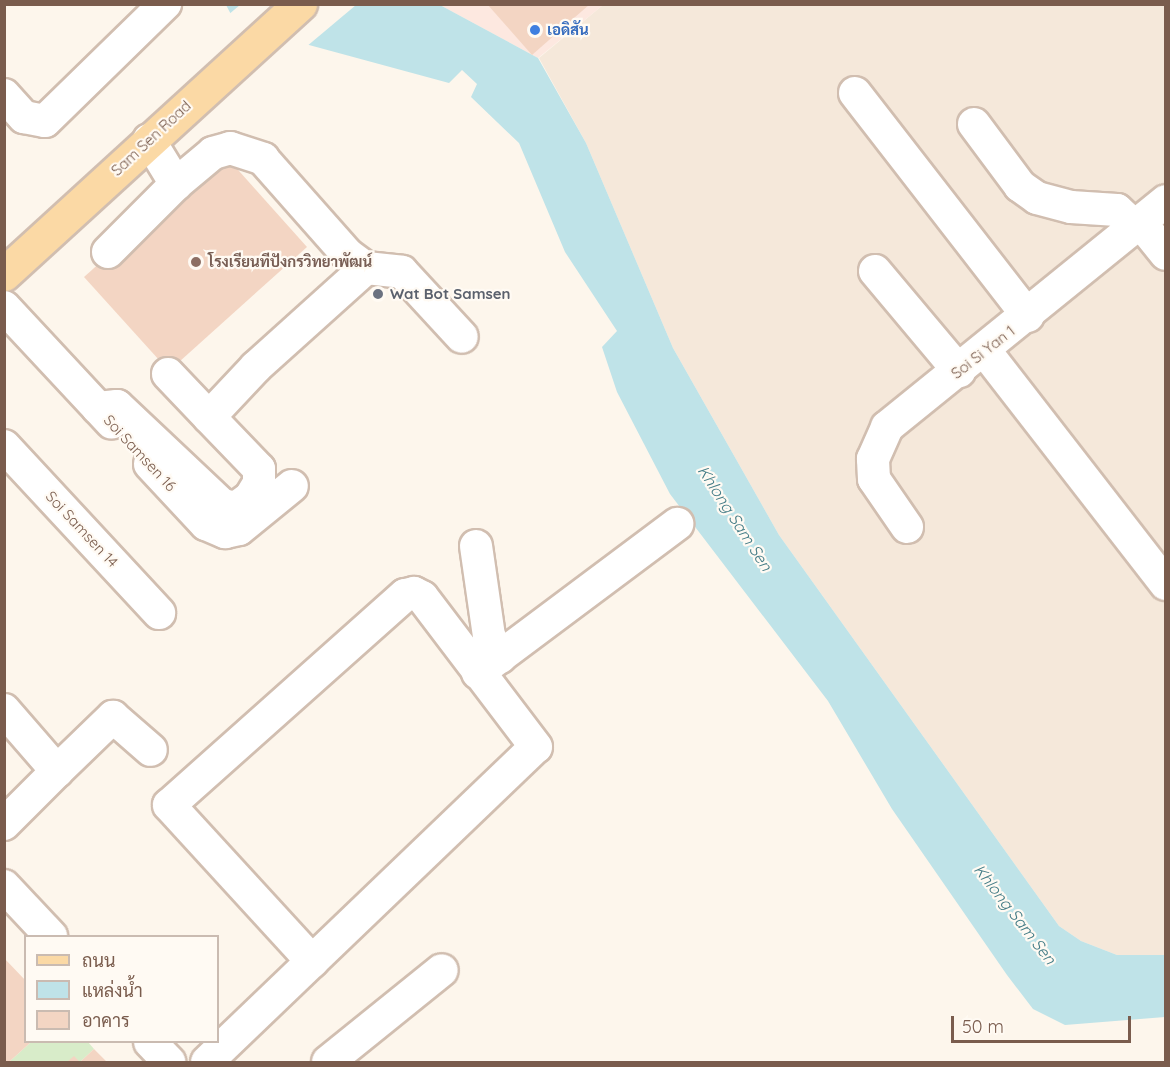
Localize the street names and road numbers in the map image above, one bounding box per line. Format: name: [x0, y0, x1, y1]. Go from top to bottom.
street label: Sam Sen Road: [107, 97, 195, 179]
street label: Soi Si Yan 1: [948, 322, 1018, 382]
street label: Soi Samsen 16: [100, 411, 180, 495]
street label: Soi Samsen 14: [42, 487, 122, 571]

